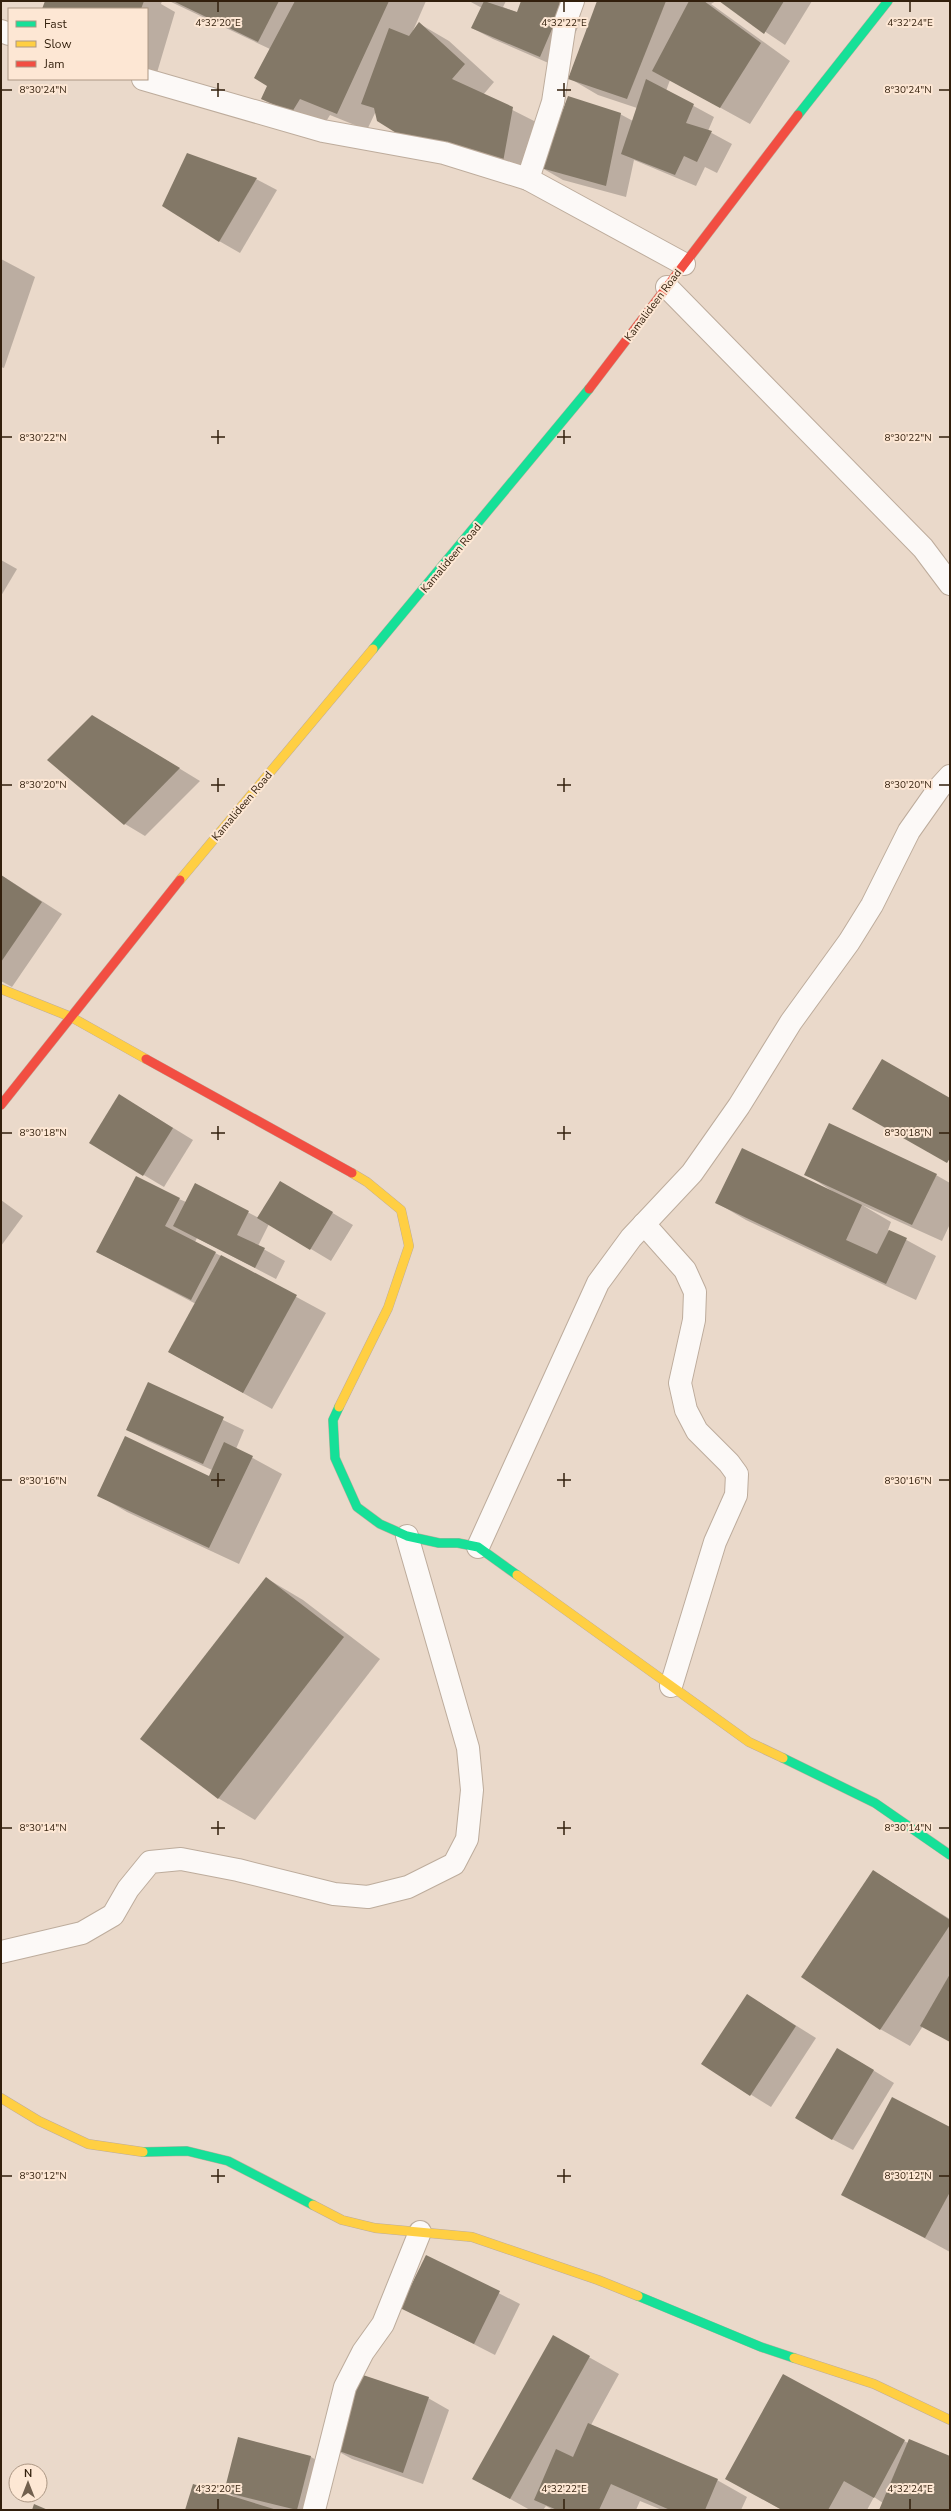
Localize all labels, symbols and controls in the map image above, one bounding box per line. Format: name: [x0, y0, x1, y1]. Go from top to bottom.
legend: [8, 8, 148, 80]
text: Fast: [44, 16, 67, 32]
text: 4°32'20"E: [195, 16, 241, 30]
text: 4°32'22"E: [541, 16, 587, 30]
text: 4°32'24"E: [887, 16, 933, 30]
text: Slow: [44, 36, 72, 52]
text: Jam: [43, 56, 65, 72]
text: 8°30'24"N: [19, 83, 67, 97]
text: 8°30'24"N: [884, 83, 932, 97]
street label: Kamalideen Road: [621, 266, 685, 344]
text: 8°30'22"N: [19, 431, 67, 445]
text: 8°30'22"N: [884, 431, 932, 445]
street label: Kamalideen Road: [417, 520, 485, 596]
street label: Kamalideen Road: [208, 768, 276, 844]
text: 8°30'20"N: [19, 778, 67, 792]
text: 8°30'20"N: [884, 778, 932, 792]
text: 8°30'18"N: [19, 1126, 67, 1140]
text: 8°30'18"N: [884, 1126, 932, 1140]
text: 8°30'16"N: [19, 1474, 67, 1488]
text: 8°30'16"N: [884, 1474, 932, 1488]
text: 8°30'14"N: [19, 1821, 67, 1835]
text: 8°30'14"N: [884, 1821, 932, 1835]
text: 8°30'12"N: [19, 2169, 67, 2183]
text: 8°30'12"N: [884, 2169, 932, 2183]
north arrow: [8, 2463, 48, 2503]
text: N: [24, 2466, 32, 2481]
text: 4°32'20"E: [195, 2482, 241, 2496]
text: 4°32'22"E: [541, 2482, 587, 2496]
text: 4°32'24"E: [887, 2482, 933, 2496]

